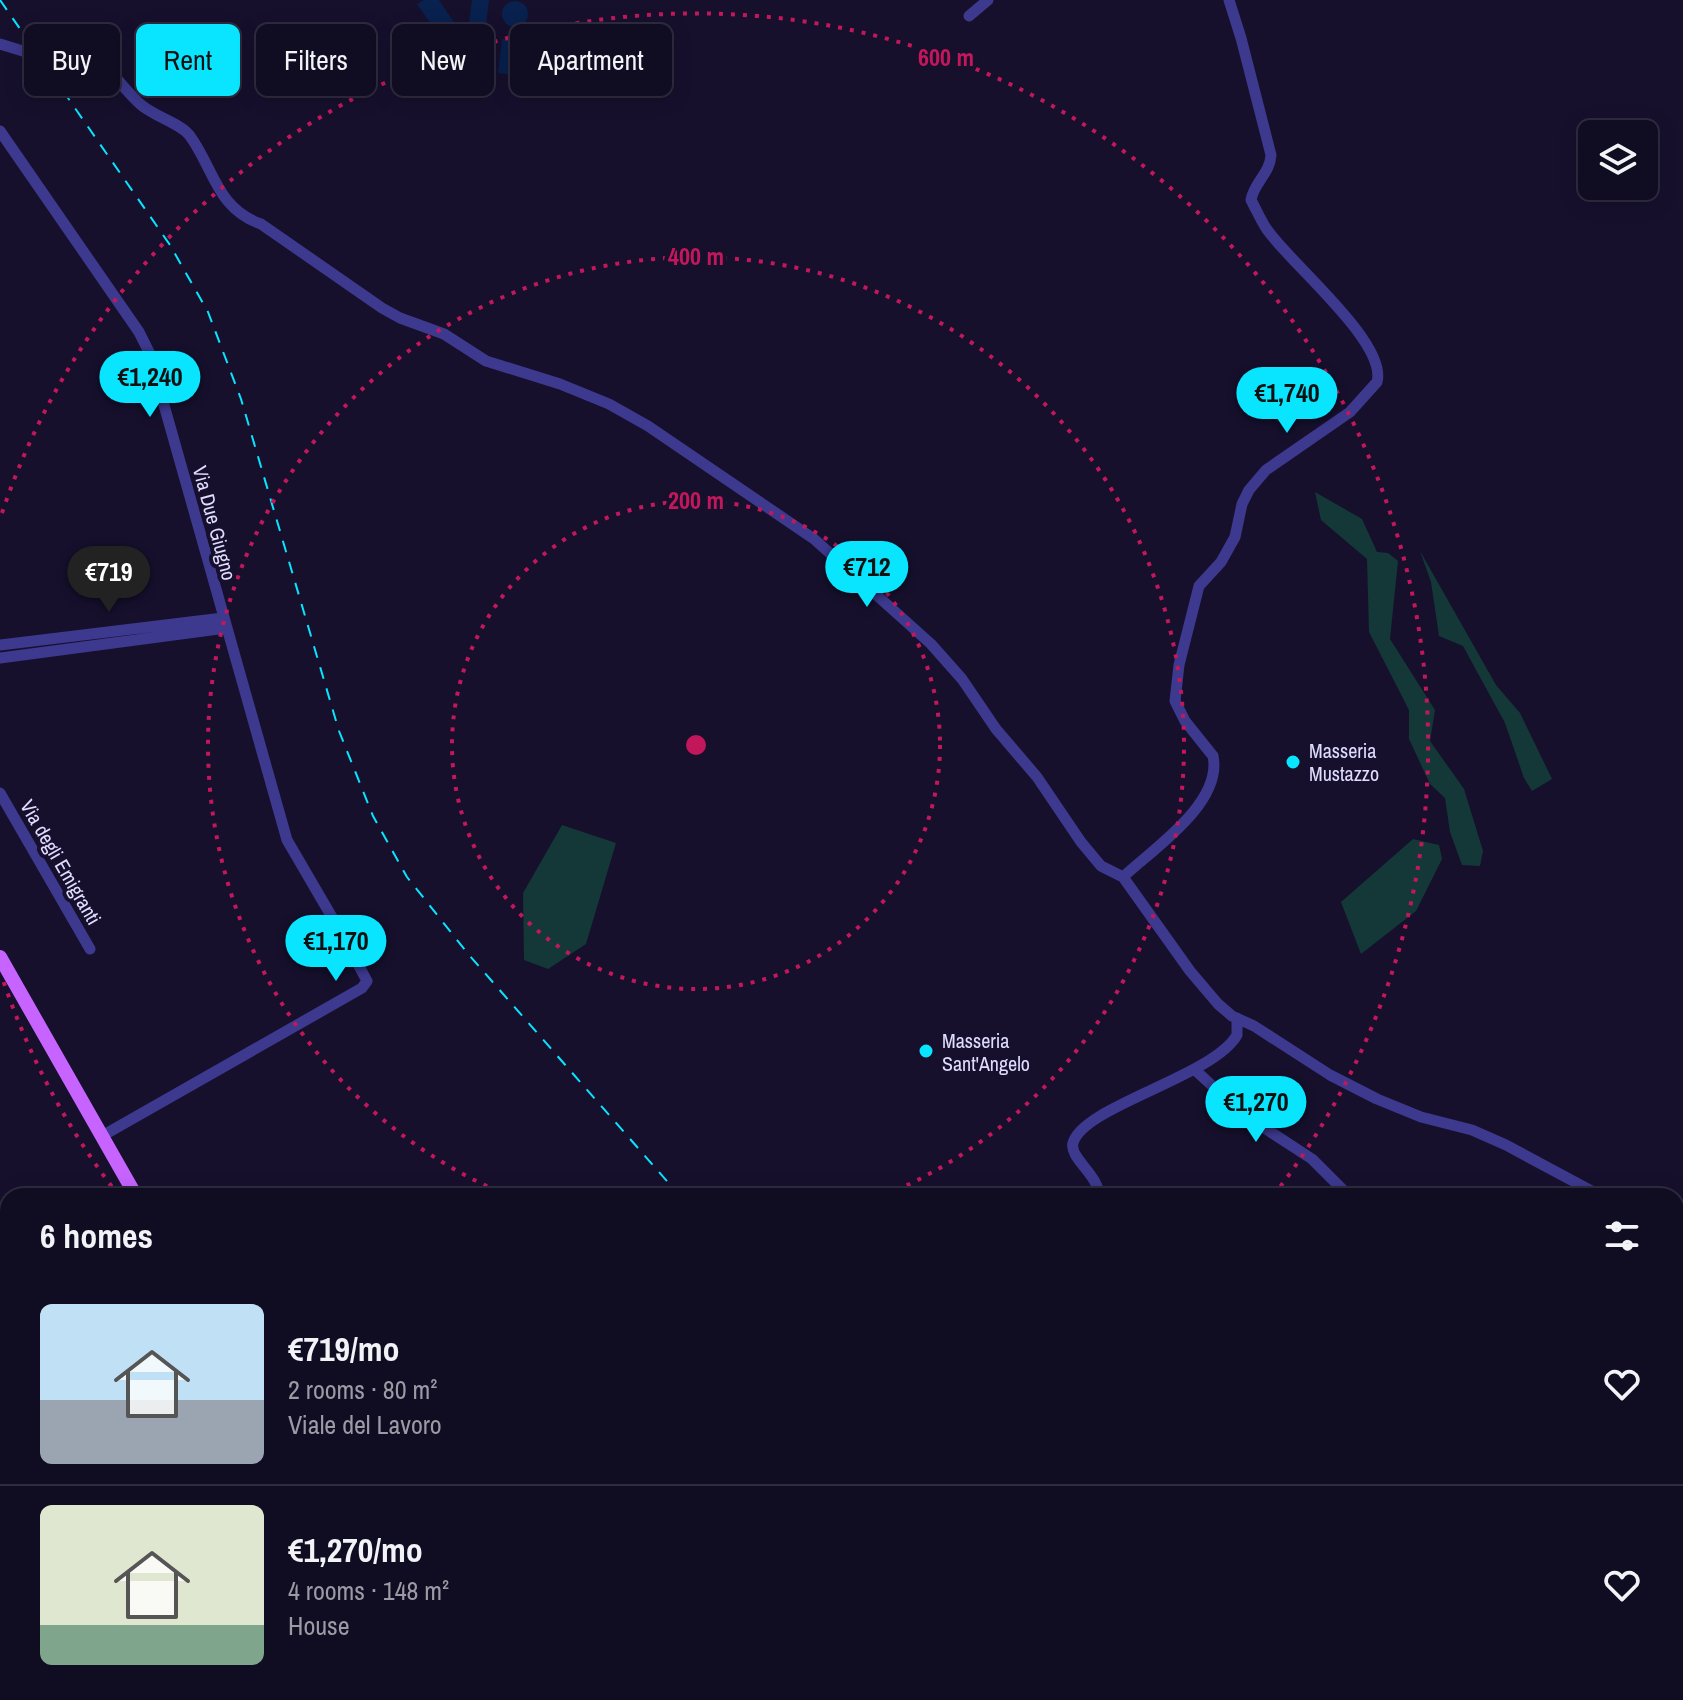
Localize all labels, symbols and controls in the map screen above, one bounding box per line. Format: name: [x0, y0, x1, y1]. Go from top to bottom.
chip: Buy: [24, 24, 120, 96]
chip: Rent: [136, 24, 240, 96]
chip: Filters: [256, 24, 376, 96]
chip: New: [392, 24, 494, 96]
chip: Apartment: [510, 24, 672, 96]
text: 600 m: [918, 41, 974, 73]
map controls: [1578, 120, 1658, 200]
button: layers: [1578, 120, 1658, 200]
text: 400 m: [668, 240, 724, 272]
pin: €1,240: [85, 351, 215, 419]
text: €1,240: [117, 359, 183, 394]
pin: €1,740: [1222, 367, 1352, 435]
text: €1,740: [1254, 375, 1320, 410]
street label: Via Due Giugno: [187, 463, 243, 583]
text: 200 m: [668, 484, 724, 516]
pin: €712: [820, 541, 914, 609]
pin: €719: [62, 546, 156, 614]
text: €712: [843, 549, 891, 584]
text: €719: [85, 554, 133, 589]
centre of rings: [682, 731, 710, 759]
place label: Masseria Mustazzo: [1309, 737, 1379, 787]
marker: Masseria Mustazzo: [1284, 753, 1302, 771]
street label: Via degli Emigranti: [14, 795, 108, 929]
pin: €1,170: [271, 915, 401, 983]
text: €1,170: [303, 923, 369, 958]
place label: Masseria Sant'Angelo: [942, 1027, 1030, 1077]
marker: Masseria Sant'Angelo: [917, 1042, 935, 1060]
pin: €1,270: [1191, 1076, 1321, 1144]
text: €1,270: [1223, 1084, 1289, 1119]
text: 6 homes: [40, 1213, 153, 1259]
icon: filters: [1600, 1214, 1644, 1258]
text: €719/mo: [288, 1326, 400, 1372]
icon: home: [104, 1336, 200, 1432]
icon: heart: [1600, 1362, 1644, 1406]
text: 2 rooms · 80 m²: [288, 1372, 437, 1407]
text: Viale del Lavoro: [288, 1407, 442, 1442]
text: €1,270/mo: [288, 1527, 423, 1573]
icon: home: [104, 1537, 200, 1633]
icon: heart: [1600, 1563, 1644, 1607]
text: 4 rooms · 148 m²: [288, 1573, 449, 1608]
text: House: [288, 1608, 350, 1643]

